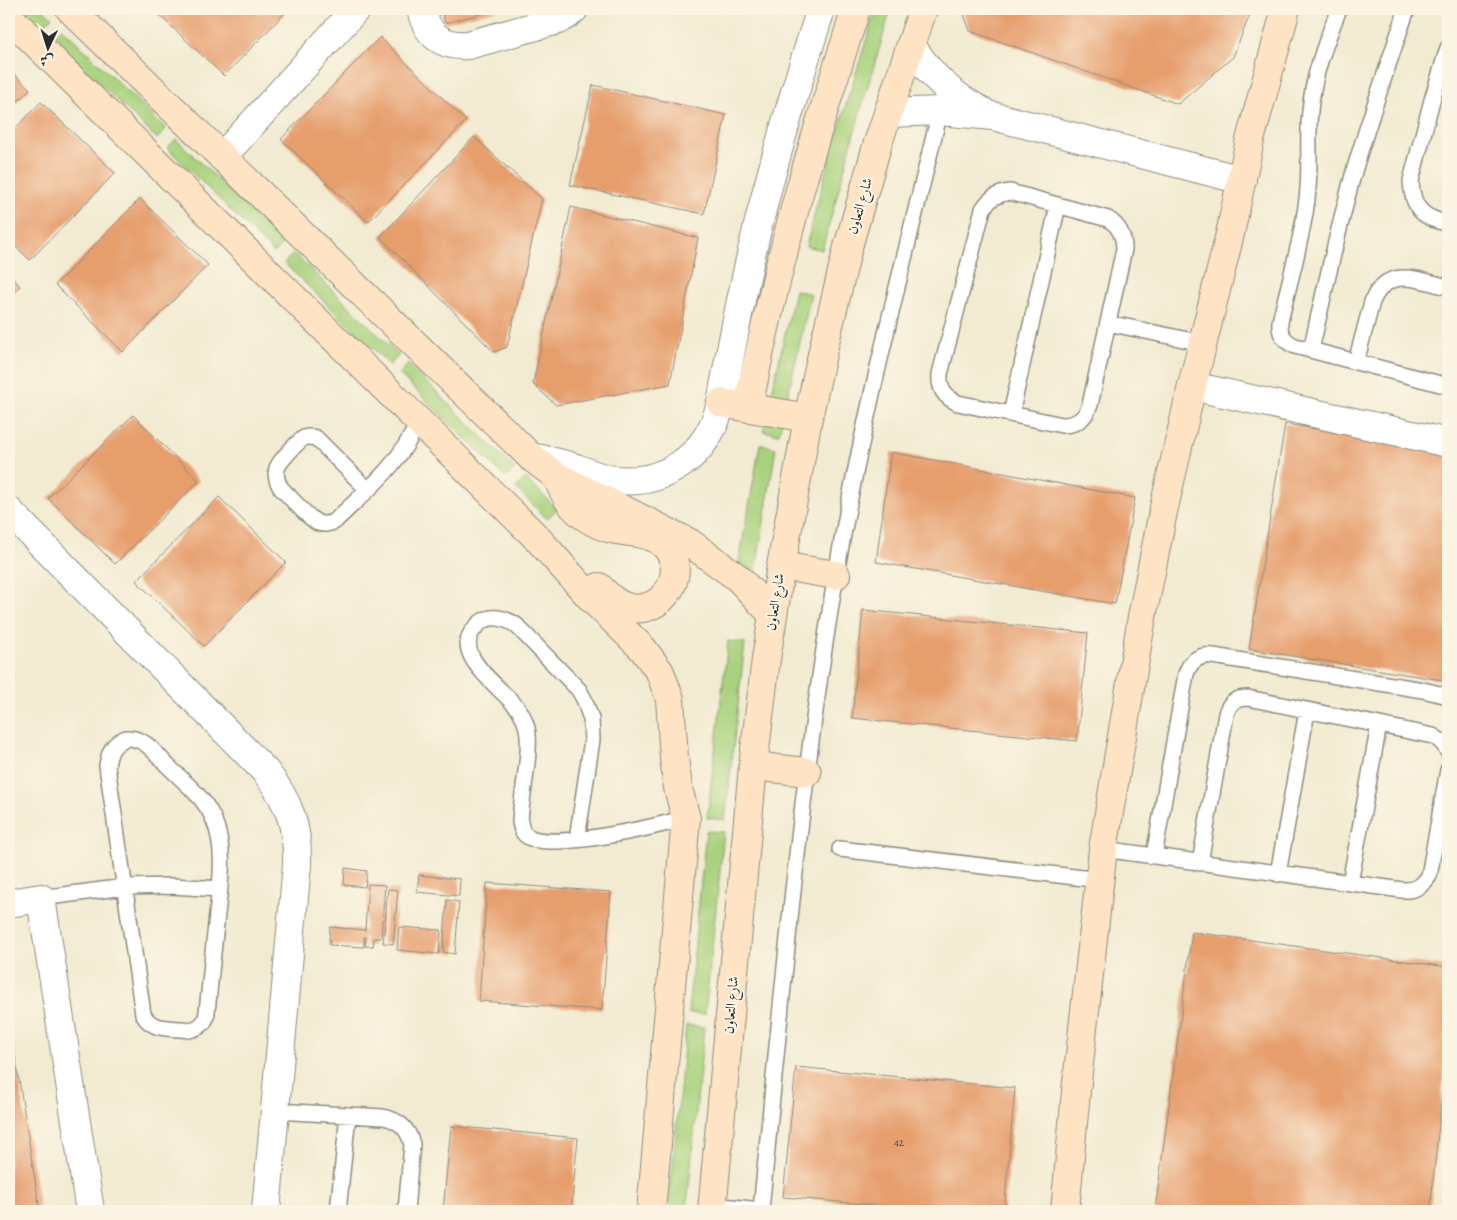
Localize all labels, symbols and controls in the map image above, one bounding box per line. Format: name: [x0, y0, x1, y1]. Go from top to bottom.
north arrow: [22, 22, 72, 72]
text: ش: [39, 51, 55, 70]
street label: شارع التعاون: [843, 176, 879, 237]
street label: شارع التعاون: [761, 572, 791, 632]
street label: شارع التعاون: [719, 975, 745, 1035]
house number: 42: [894, 1135, 904, 1150]

